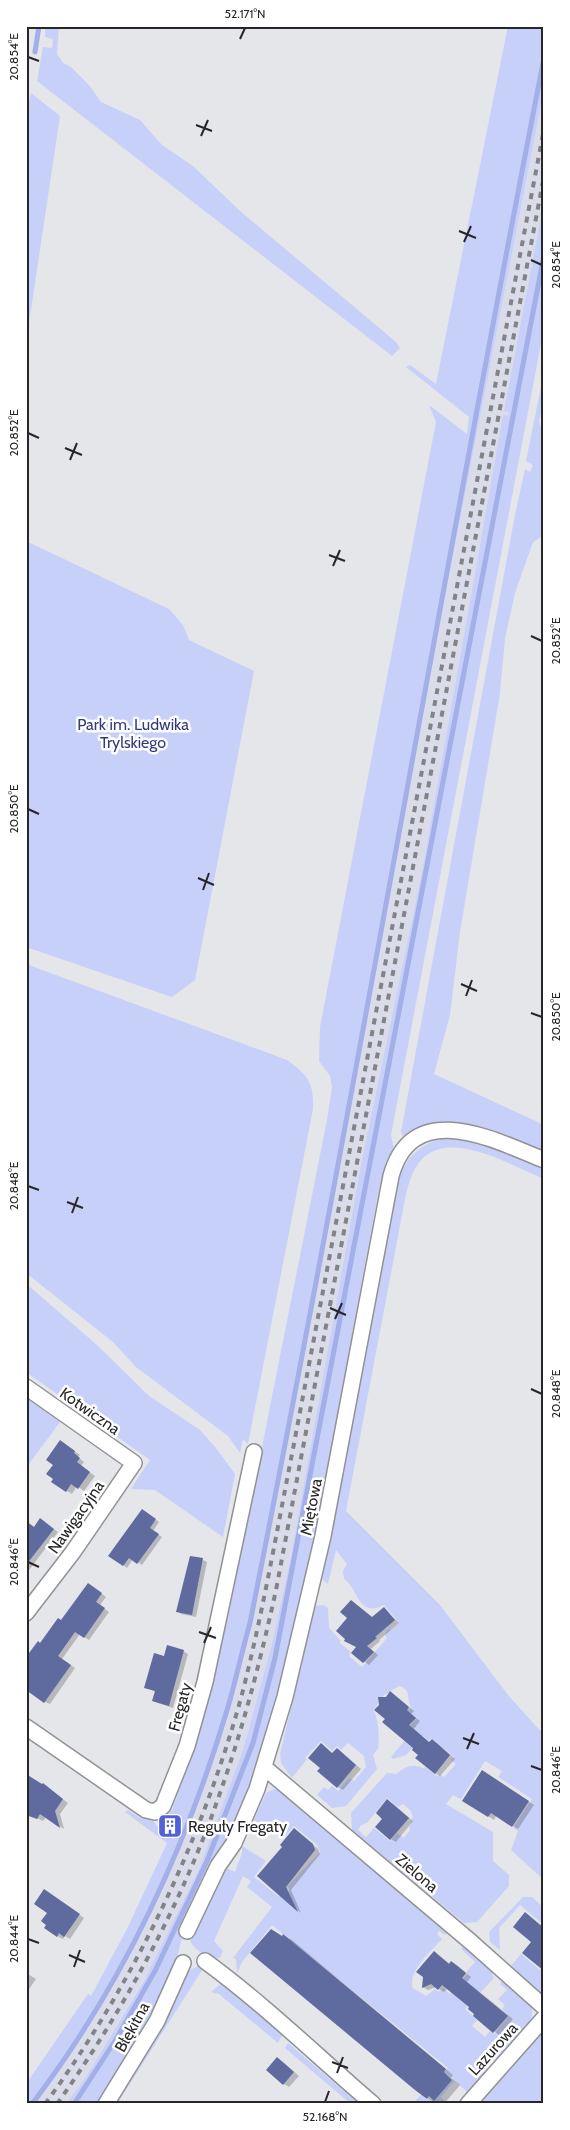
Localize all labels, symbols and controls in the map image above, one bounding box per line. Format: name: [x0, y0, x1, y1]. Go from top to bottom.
text: 52.171°N: [225, 6, 265, 21]
text: 20.854°E: [6, 33, 21, 81]
text: 20.854°E: [548, 241, 563, 289]
text: 20.852°E: [6, 409, 21, 457]
text: 20.852°E: [548, 617, 563, 665]
park label: Park im. Ludwika Trylskiego: [77, 715, 189, 752]
text: 20.850°E: [6, 784, 21, 834]
text: 20.850°E: [548, 992, 563, 1042]
text: 20.848°E: [6, 1161, 21, 1210]
text: 20.848°E: [548, 1369, 563, 1418]
street label: Kotwiczna: [56, 1383, 124, 1439]
street label: Nawigacyjna: [44, 1477, 108, 1557]
street label: Miętowa: [296, 1477, 326, 1537]
text: 20.846°E: [6, 1538, 21, 1586]
street label: Fregaty: [164, 1681, 196, 1733]
text: 20.846°E: [548, 1746, 563, 1794]
building icon: Reguły Fregaty: [157, 1813, 183, 1839]
place label: Reguły Fregaty: [188, 1817, 287, 1836]
street label: Zielona: [392, 1850, 442, 1896]
text: 20.844°E: [6, 1915, 21, 1963]
street label: Błękitna: [111, 1998, 154, 2055]
street label: Lazurowa: [464, 2018, 522, 2079]
text: 52.168°N: [302, 2109, 348, 2124]

